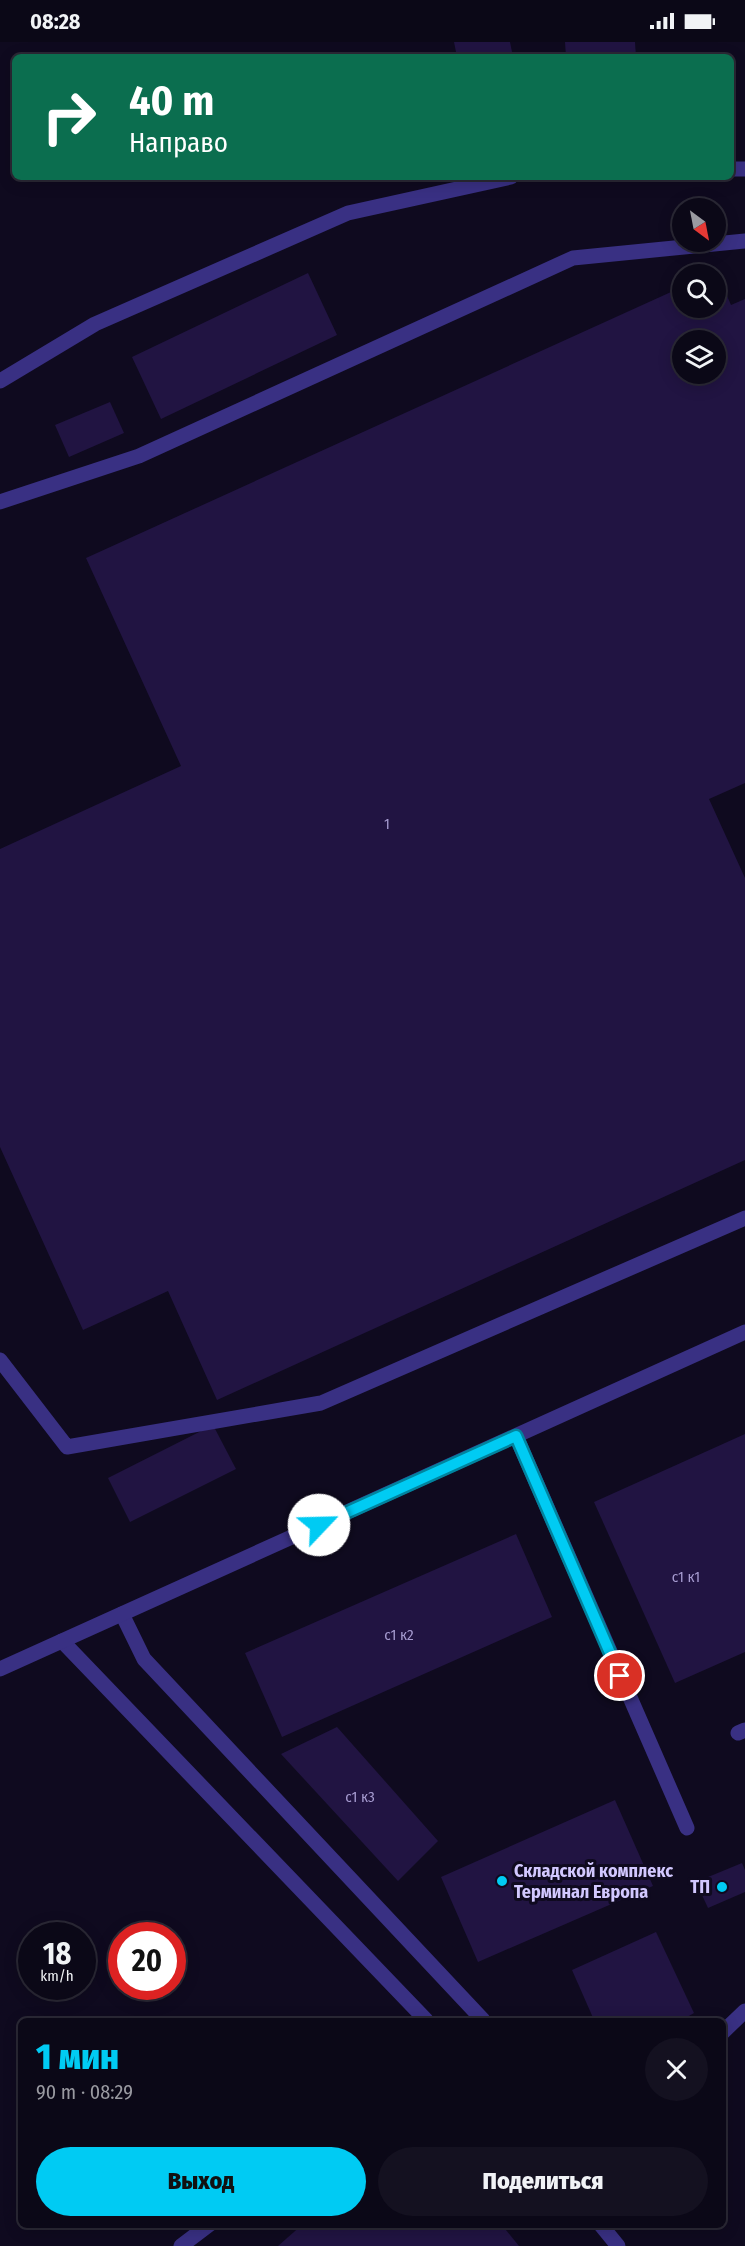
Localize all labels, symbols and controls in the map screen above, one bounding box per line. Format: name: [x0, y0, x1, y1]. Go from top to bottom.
text: 08:28: [30, 8, 80, 35]
text: 40 m: [129, 76, 214, 126]
icon: right: [30, 78, 108, 156]
text: Направо: [129, 127, 228, 159]
north arrow: [672, 198, 726, 252]
map controls: [672, 198, 726, 384]
button: search: [672, 264, 726, 318]
button: layers: [672, 330, 726, 384]
house number: 1: [384, 815, 390, 833]
position arrow: [287, 1493, 351, 1557]
house number: с1 к1: [672, 1568, 700, 1586]
house number: с1 к2: [384, 1626, 414, 1644]
pin: [594, 1650, 645, 1701]
icon: arrive: [603, 1659, 636, 1692]
house number: с1 к3: [345, 1788, 375, 1806]
place label: Складской комплекс Терминал Европа: [514, 1860, 673, 1903]
marker: Складской комплекс Терминал Европа: [495, 1874, 509, 1888]
place label: ТП: [690, 1876, 710, 1898]
marker: ТП: [715, 1880, 729, 1894]
speed limit sign: 20: [108, 1922, 186, 2000]
text: 18: [43, 1936, 71, 1972]
text: km/h: [40, 1967, 74, 1985]
text: 1 мин: [36, 2035, 119, 2079]
button: close: [645, 2038, 708, 2101]
text: 90 m · 08:29: [36, 2080, 133, 2104]
button: Выход: [36, 2147, 366, 2216]
button: Поделиться: [378, 2147, 708, 2216]

